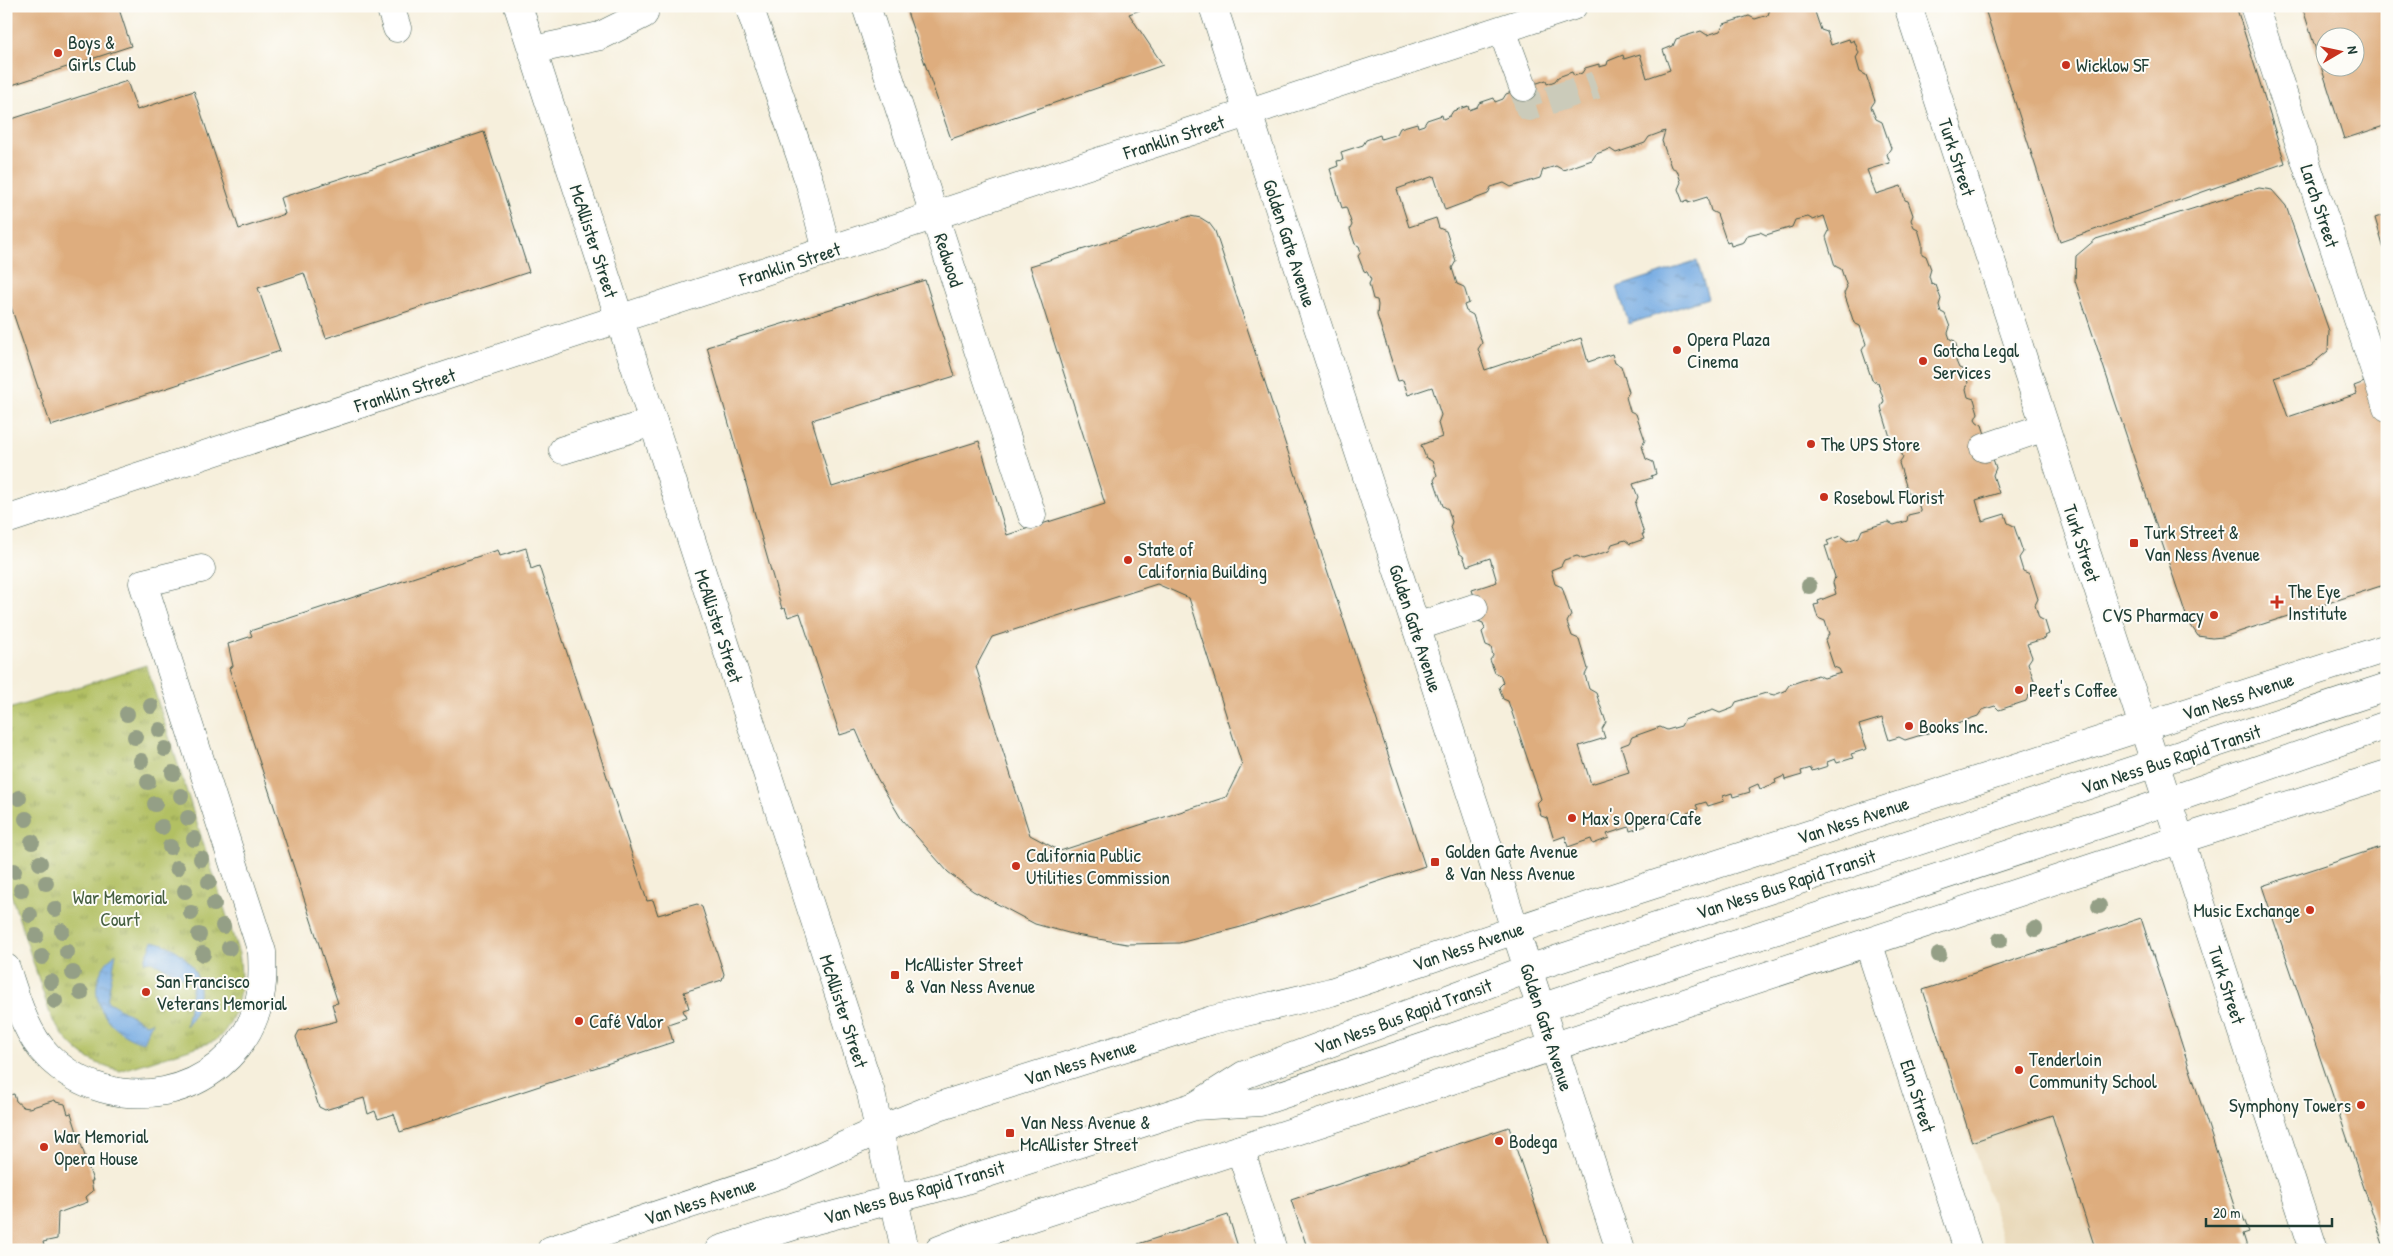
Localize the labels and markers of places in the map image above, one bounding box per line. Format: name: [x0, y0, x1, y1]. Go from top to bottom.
place label: Boys & Girls Club: [68, 29, 136, 77]
marker: Boys & Girls Club: [52, 47, 64, 59]
place label: Wicklow SF: [2076, 52, 2150, 78]
marker: Wicklow SF: [2060, 59, 2072, 71]
place label: Opera Plaza Cinema: [1687, 326, 1770, 374]
place label: Gotcha Legal Services: [1933, 337, 2020, 385]
marker: Opera Plaza Cinema: [1671, 344, 1683, 356]
marker: Gotcha Legal Services: [1917, 355, 1929, 367]
place label: The UPS Store: [1821, 431, 1921, 457]
marker: The UPS Store: [1805, 438, 1817, 450]
place label: Rosebowl Florist: [1834, 484, 1945, 510]
marker: Rosebowl Florist: [1818, 491, 1830, 503]
place label: Turk Street & Van Ness Avenue: [2144, 519, 2260, 567]
place label: State of California Building: [1138, 536, 1267, 584]
marker: Turk Street & Van Ness Avenue: [2128, 537, 2140, 549]
marker: State of California Building: [1122, 554, 1134, 566]
place label: The Eye Institute: [2288, 578, 2348, 626]
marker: The Eye Institute: [2270, 595, 2284, 609]
place label: CVS Pharmacy: [2102, 602, 2204, 628]
marker: CVS Pharmacy: [2208, 609, 2220, 621]
place label: Peet's Coffee: [2029, 677, 2118, 703]
marker: Peet's Coffee: [2013, 684, 2025, 696]
place label: Books Inc.: [1919, 713, 1988, 739]
marker: Books Inc.: [1903, 720, 1915, 732]
place label: Max's Opera Cafe: [1582, 805, 1702, 831]
marker: Max's Opera Cafe: [1566, 812, 1578, 824]
place label: Golden Gate Avenue & Van Ness Avenue: [1445, 838, 1578, 886]
place label: California Public Utilities Commission: [1026, 842, 1170, 890]
marker: Golden Gate Avenue & Van Ness Avenue: [1429, 856, 1441, 868]
marker: California Public Utilities Commission: [1010, 860, 1022, 872]
place label: Music Exchange: [2193, 897, 2300, 923]
marker: Music Exchange: [2304, 904, 2316, 916]
place label: McAllister Street & Van Ness Avenue: [905, 951, 1036, 999]
place label: San Francisco Veterans Memorial: [156, 968, 288, 1016]
marker: McAllister Street & Van Ness Avenue: [889, 969, 901, 981]
marker: San Francisco Veterans Memorial: [140, 986, 152, 998]
place label: Café Valor: [589, 1008, 664, 1034]
marker: Café Valor: [573, 1015, 585, 1027]
place label: Tenderloin Community School: [2029, 1046, 2158, 1094]
marker: Tenderloin Community School: [2013, 1064, 2025, 1076]
place label: Symphony Towers: [2229, 1092, 2351, 1118]
marker: Symphony Towers: [2355, 1099, 2367, 1111]
place label: Van Ness Avenue & McAllister Street: [1020, 1109, 1150, 1157]
place label: War Memorial Opera House: [54, 1123, 149, 1171]
marker: Van Ness Avenue & McAllister Street: [1004, 1127, 1016, 1139]
place label: Bodega: [1509, 1128, 1558, 1154]
marker: Bodega: [1493, 1135, 1505, 1147]
marker: War Memorial Opera House: [38, 1141, 50, 1153]

